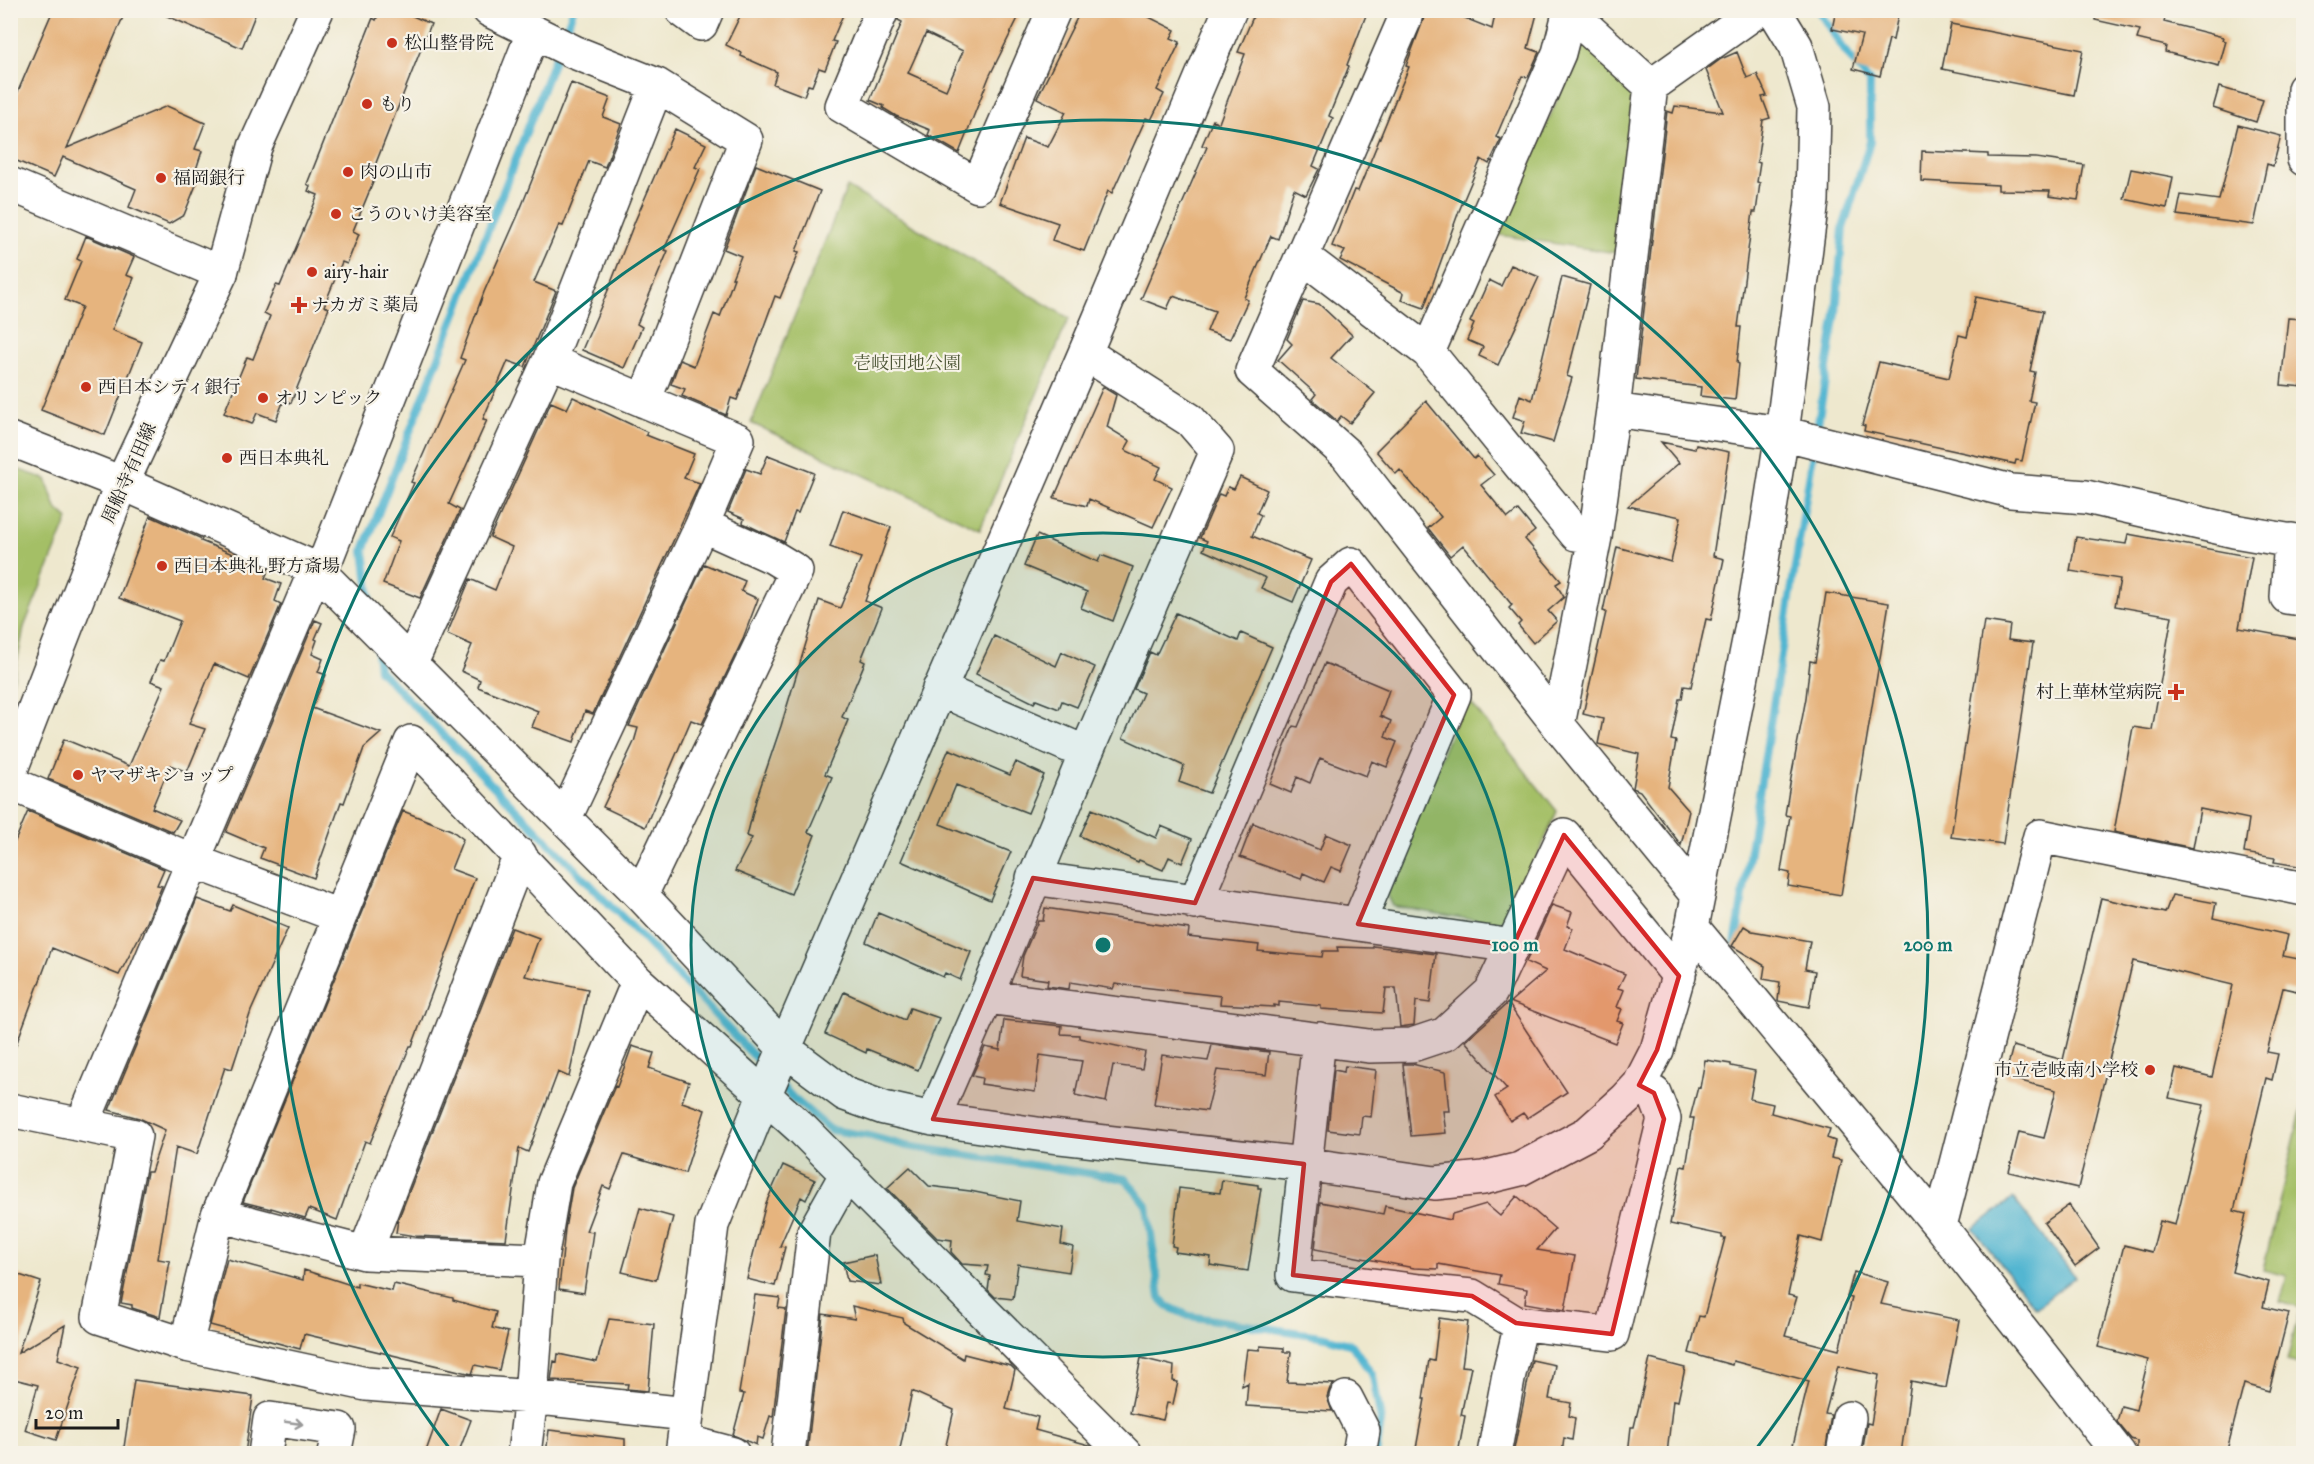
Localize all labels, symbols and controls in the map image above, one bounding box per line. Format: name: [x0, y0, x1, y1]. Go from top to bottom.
place label: 松山整骨院: [404, 32, 494, 54]
marker: 松山整骨院: [385, 36, 399, 50]
place label: もり: [379, 93, 415, 115]
marker: もり: [360, 97, 374, 111]
place label: 肉の山市: [360, 161, 432, 183]
marker: 肉の山市: [341, 165, 355, 179]
place label: 福岡銀行: [173, 167, 245, 189]
marker: 福岡銀行: [154, 171, 168, 185]
place label: こうのいけ美容室: [348, 203, 492, 225]
marker: こうのいけ美容室: [329, 207, 343, 221]
place label: airy-hair: [324, 261, 389, 283]
marker: airy-hair: [305, 265, 319, 279]
place label: ナカガミ薬局: [311, 294, 419, 316]
marker: ナカガミ薬局: [292, 298, 306, 312]
park label: 壱岐団地公園: [853, 352, 961, 374]
place label: 西日本シティ銀行: [98, 376, 241, 398]
marker: 西日本シティ銀行: [79, 380, 93, 394]
place label: オリンピック: [275, 387, 382, 409]
marker: オリンピック: [256, 391, 270, 405]
street label: 周船寺有田線: [97, 419, 161, 527]
place label: 西日本典礼: [239, 447, 329, 469]
marker: 西日本典礼: [220, 451, 234, 465]
place label: 西日本典礼 野方斎場: [174, 555, 340, 577]
marker: 西日本典礼 野方斎場: [155, 559, 169, 573]
place label: 村上華林堂病院: [2036, 681, 2162, 703]
marker: 村上華林堂病院: [2167, 683, 2185, 701]
place label: ヤマザキショップ: [90, 764, 233, 786]
marker: ヤマザキショップ: [71, 768, 85, 782]
text: 100 m: [1492, 934, 1539, 956]
text: 200 m: [1904, 934, 1953, 956]
centre of rings: [1093, 935, 1113, 955]
place label: 市立壱岐南小学校: [1994, 1059, 2138, 1081]
marker: 市立壱岐南小学校: [2143, 1063, 2157, 1077]
scale bar: [36, 1392, 118, 1430]
text: 20 m: [45, 1402, 83, 1424]
one-way arrow: [283, 1417, 303, 1428]

